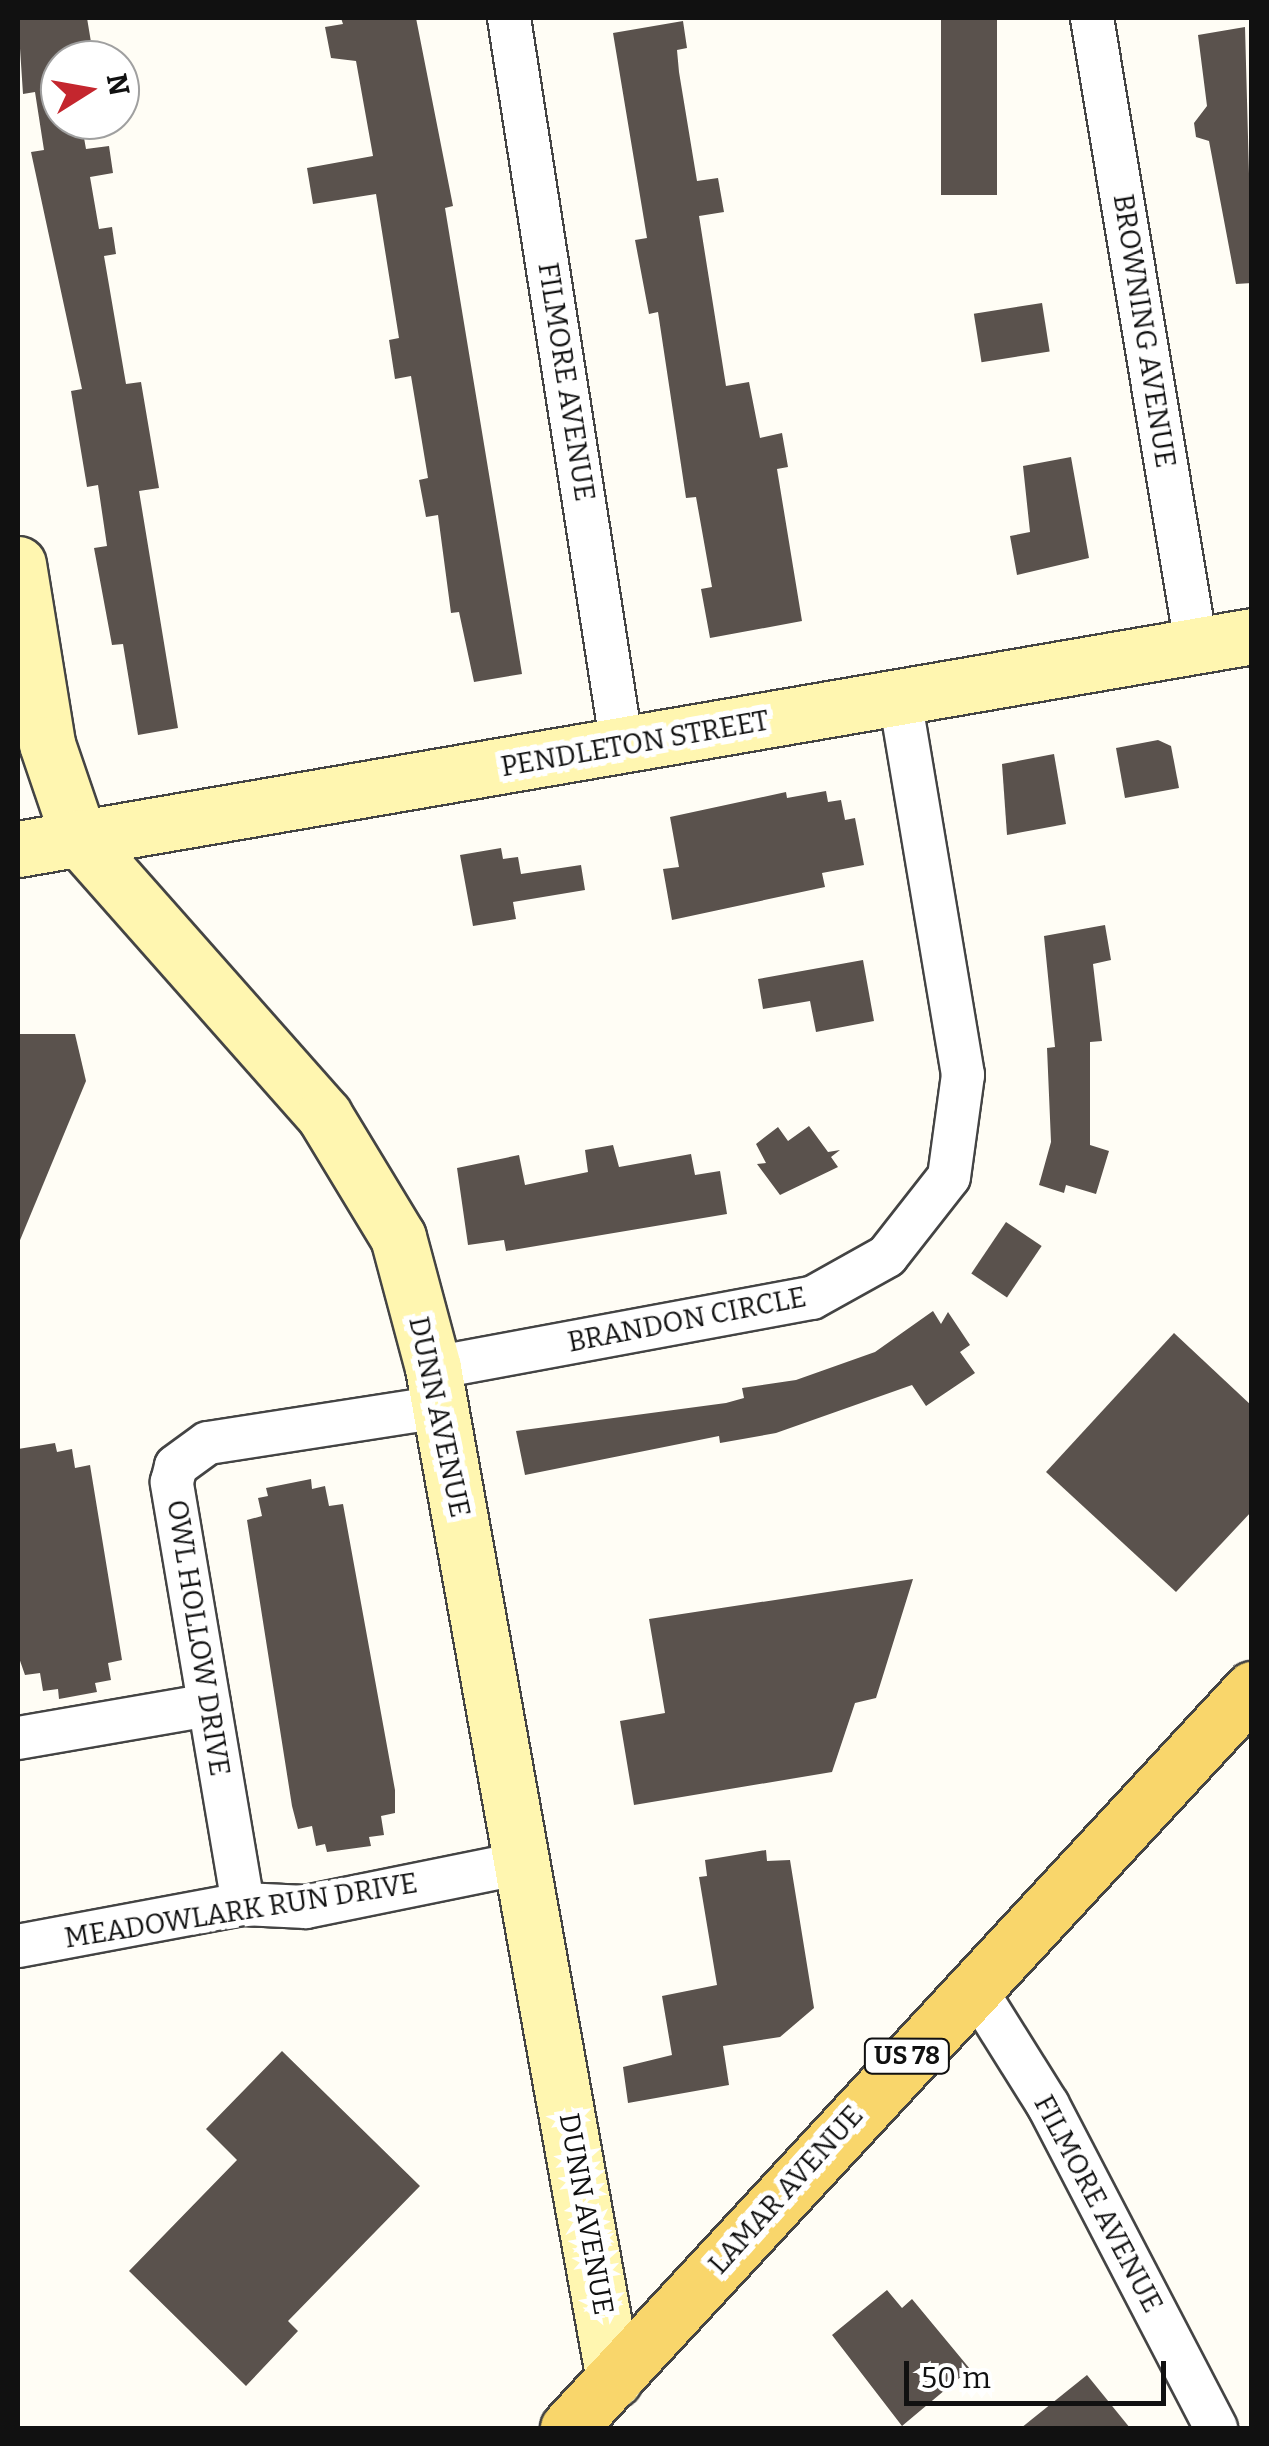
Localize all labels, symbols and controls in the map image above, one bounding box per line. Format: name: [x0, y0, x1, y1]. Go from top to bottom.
north arrow: [40, 40, 140, 140]
text: N: [100, 71, 136, 98]
street label: BROWNING AVENUE: [1106, 192, 1182, 470]
street label: FILMORE AVENUE: [531, 260, 601, 504]
street label: PENDLETON STREET: [498, 704, 772, 784]
street label: BRANDON CIRCLE: [565, 1280, 809, 1360]
street label: DUNN AVENUE: [401, 1314, 477, 1520]
street label: OWL HOLLOW DRIVE: [160, 1498, 236, 1778]
street label: MEADOWLARK RUN DRIVE: [62, 1866, 420, 1956]
road number: US 78: [862, 2036, 952, 2076]
street label: FILMORE AVENUE: [1027, 2090, 1169, 2318]
street label: LAMAR AVENUE: [702, 2099, 870, 2281]
street label: DUNN AVENUE: [552, 2110, 620, 2318]
scale bar: [909, 2341, 1172, 2403]
text: 50 m: [921, 2360, 991, 2396]

